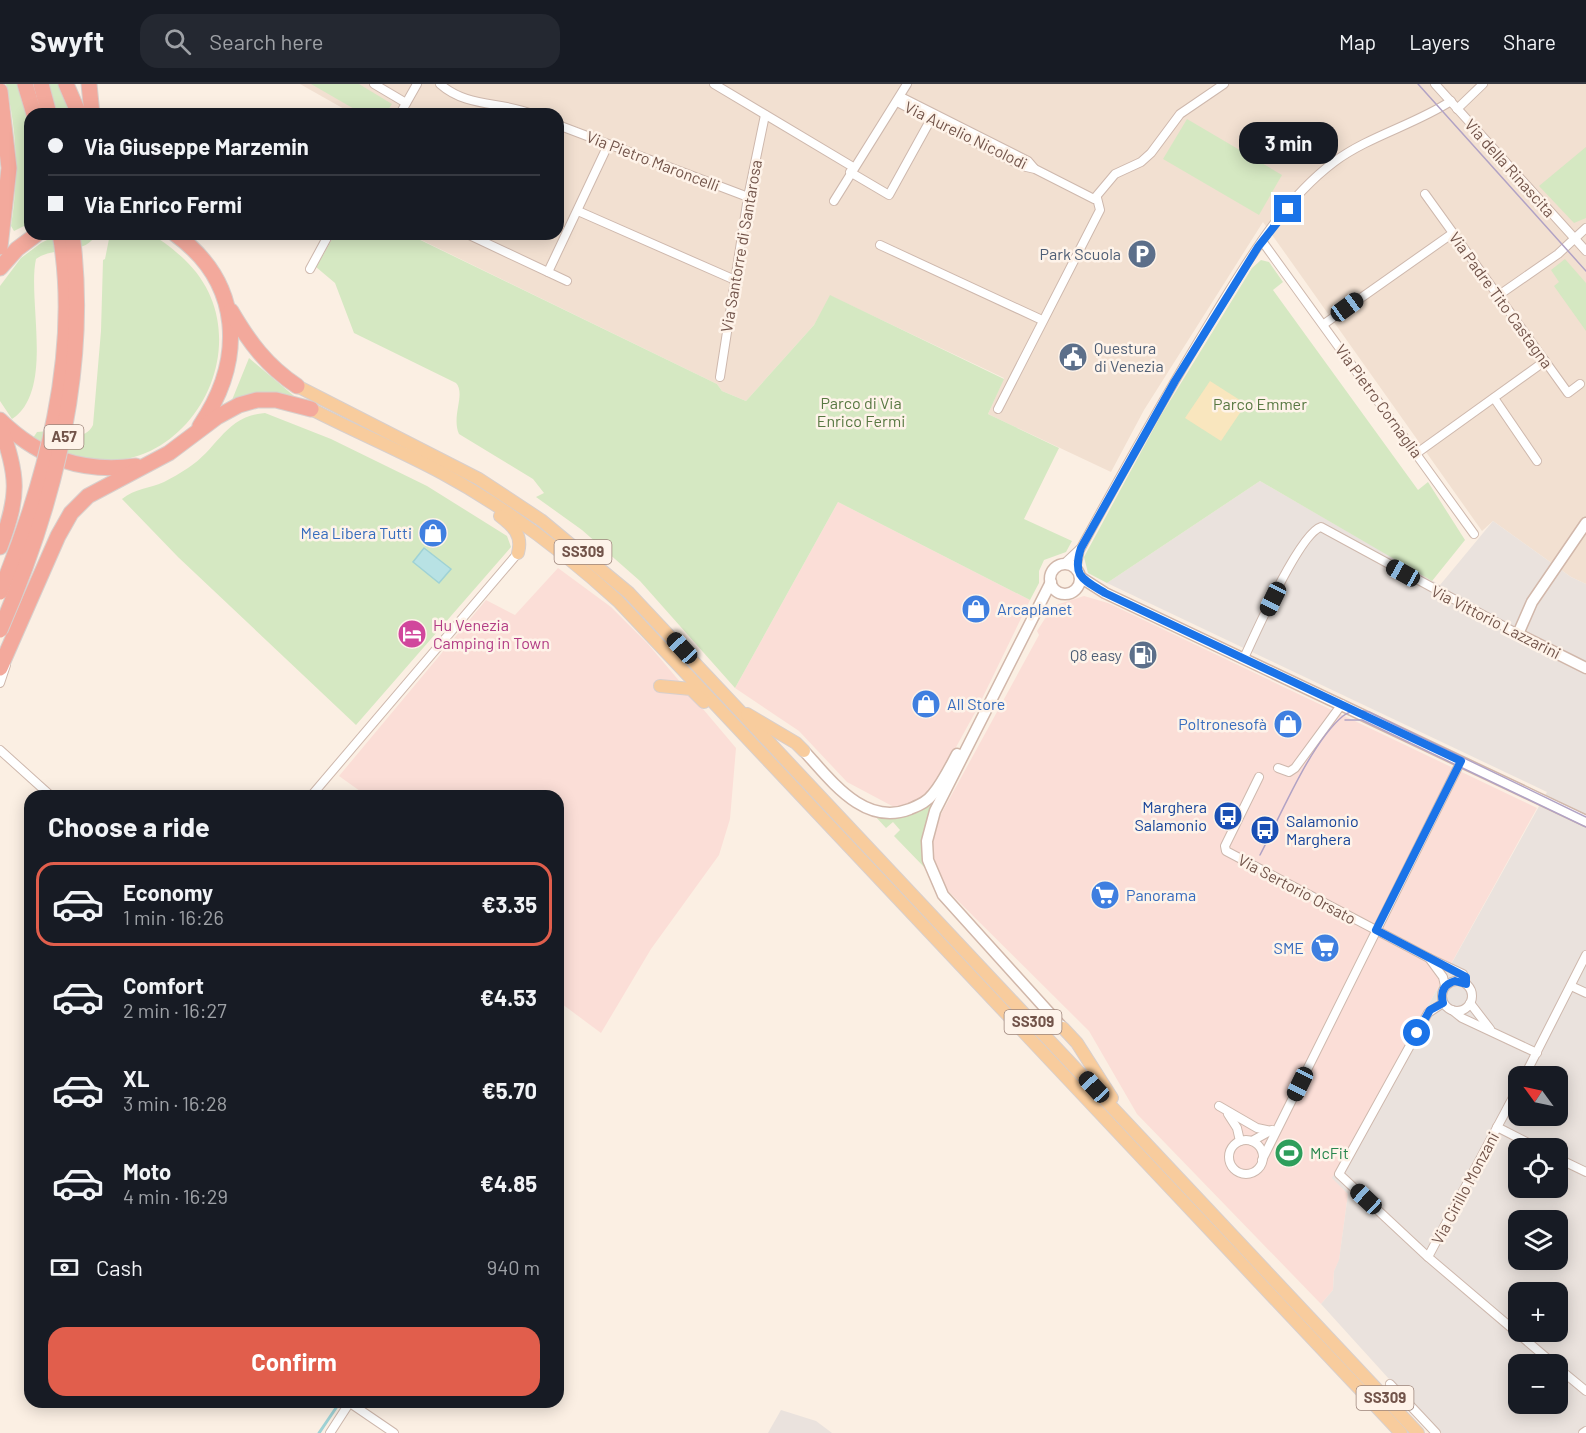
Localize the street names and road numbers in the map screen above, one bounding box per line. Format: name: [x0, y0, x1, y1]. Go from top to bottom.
street label: Via Aurelio Nicolodi: [902, 97, 1031, 173]
street label: Via della Rinascita: [1461, 115, 1559, 221]
street label: Via Pietro Maroncelli: [584, 126, 722, 195]
street label: Via Santorre di Santarosa: [716, 158, 765, 334]
street label: Via Padre Tito Castagna: [1446, 228, 1557, 372]
street label: Via Pietro Cornaglia: [1332, 340, 1427, 461]
road number: A57: [44, 425, 84, 449]
road number: SS309: [554, 540, 612, 564]
street label: Via Vittorio Lazzarini: [1428, 581, 1564, 662]
street label: Via Sertorio Orsato: [1235, 849, 1359, 928]
road number: SS309: [1004, 1010, 1062, 1034]
street label: Via Cirillo Monzani: [1427, 1128, 1502, 1247]
road number: SS309: [1356, 1386, 1414, 1410]

